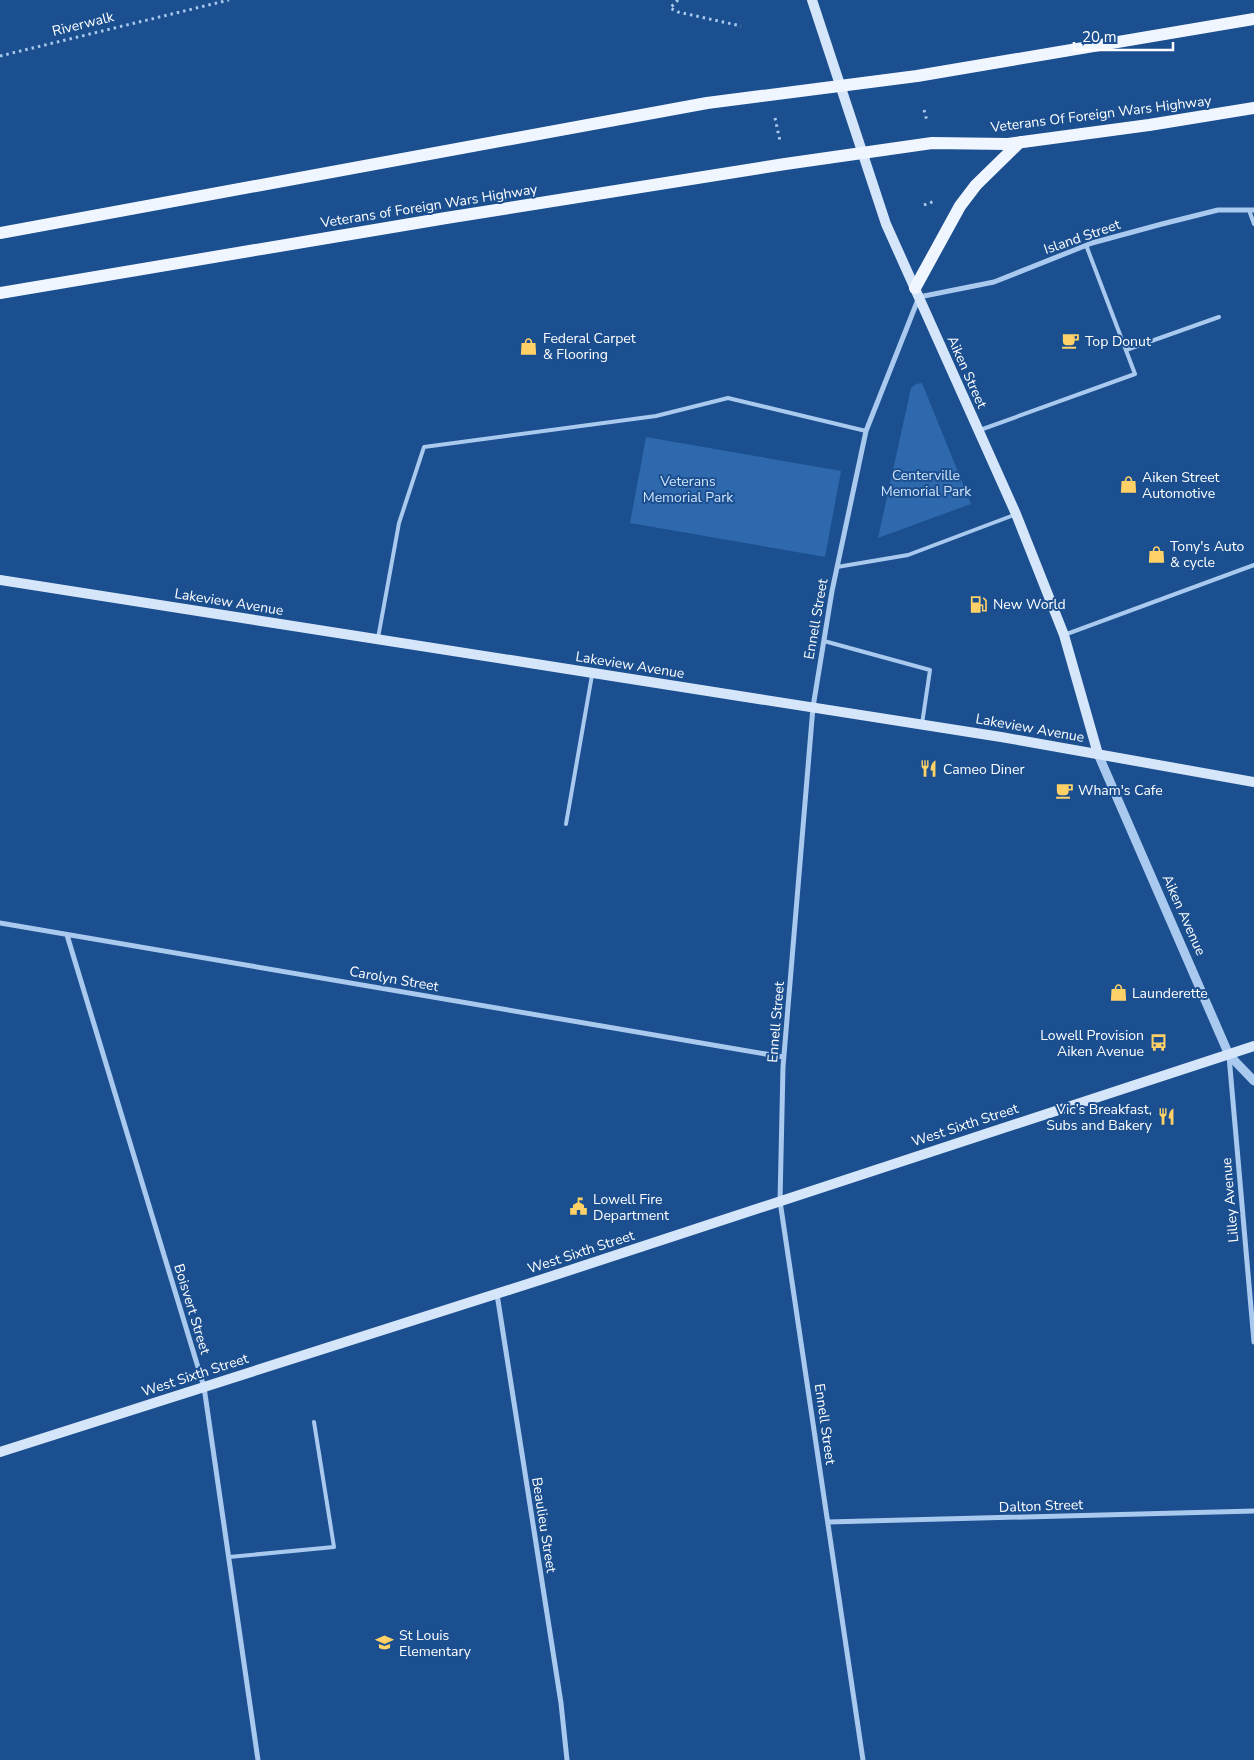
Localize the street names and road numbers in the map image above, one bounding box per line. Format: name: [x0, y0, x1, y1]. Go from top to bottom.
street label: Riverwalk: [50, 7, 117, 41]
street label: Veterans Of Foreign Wars Highway: [989, 91, 1213, 137]
street label: Veterans of Foreign Wars Highway: [318, 179, 540, 233]
street label: Island Street: [1041, 215, 1123, 259]
street label: Aiken Street: [943, 333, 991, 411]
street label: Ennell Street: [800, 577, 832, 661]
street label: Lakeview Avenue: [173, 584, 285, 620]
street label: Lakeview Avenue: [574, 647, 686, 683]
street label: Lakeview Avenue: [974, 709, 1086, 747]
street label: Aiken Avenue: [1158, 871, 1210, 959]
street label: Carolyn Street: [348, 962, 440, 996]
street label: Ennell Street: [763, 980, 789, 1063]
street label: West Sixth Street: [909, 1099, 1021, 1151]
street label: Lilley Avenue: [1217, 1157, 1243, 1243]
street label: West Sixth Street: [525, 1226, 637, 1278]
street label: Boisvert Street: [169, 1261, 215, 1357]
street label: West Sixth Street: [139, 1349, 251, 1401]
street label: Ennell Street: [810, 1382, 840, 1466]
street label: Beaulieu Street: [527, 1476, 561, 1574]
street label: Dalton Street: [999, 1495, 1083, 1517]

